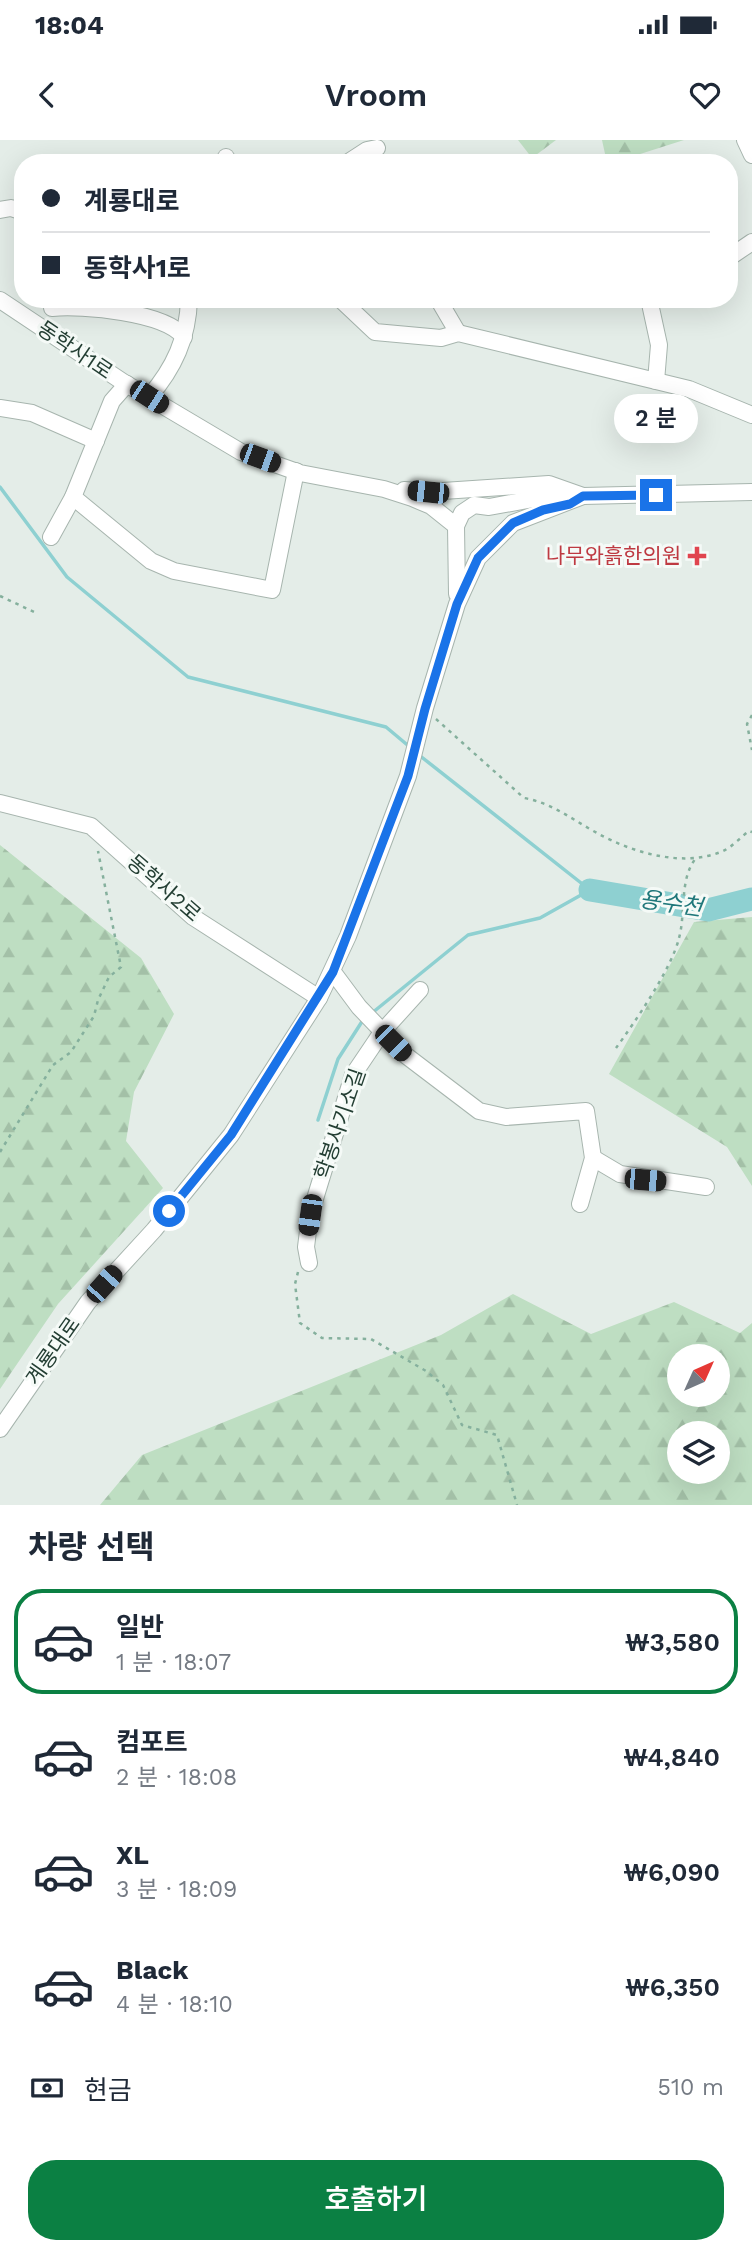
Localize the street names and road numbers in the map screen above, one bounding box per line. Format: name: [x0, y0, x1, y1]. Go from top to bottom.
street label: 동학사1로: [33, 315, 118, 384]
street label: 동학사2로: [122, 849, 206, 926]
street label: 학봉사기소길: [309, 1065, 370, 1183]
street label: 계룡대로: [20, 1312, 85, 1390]

